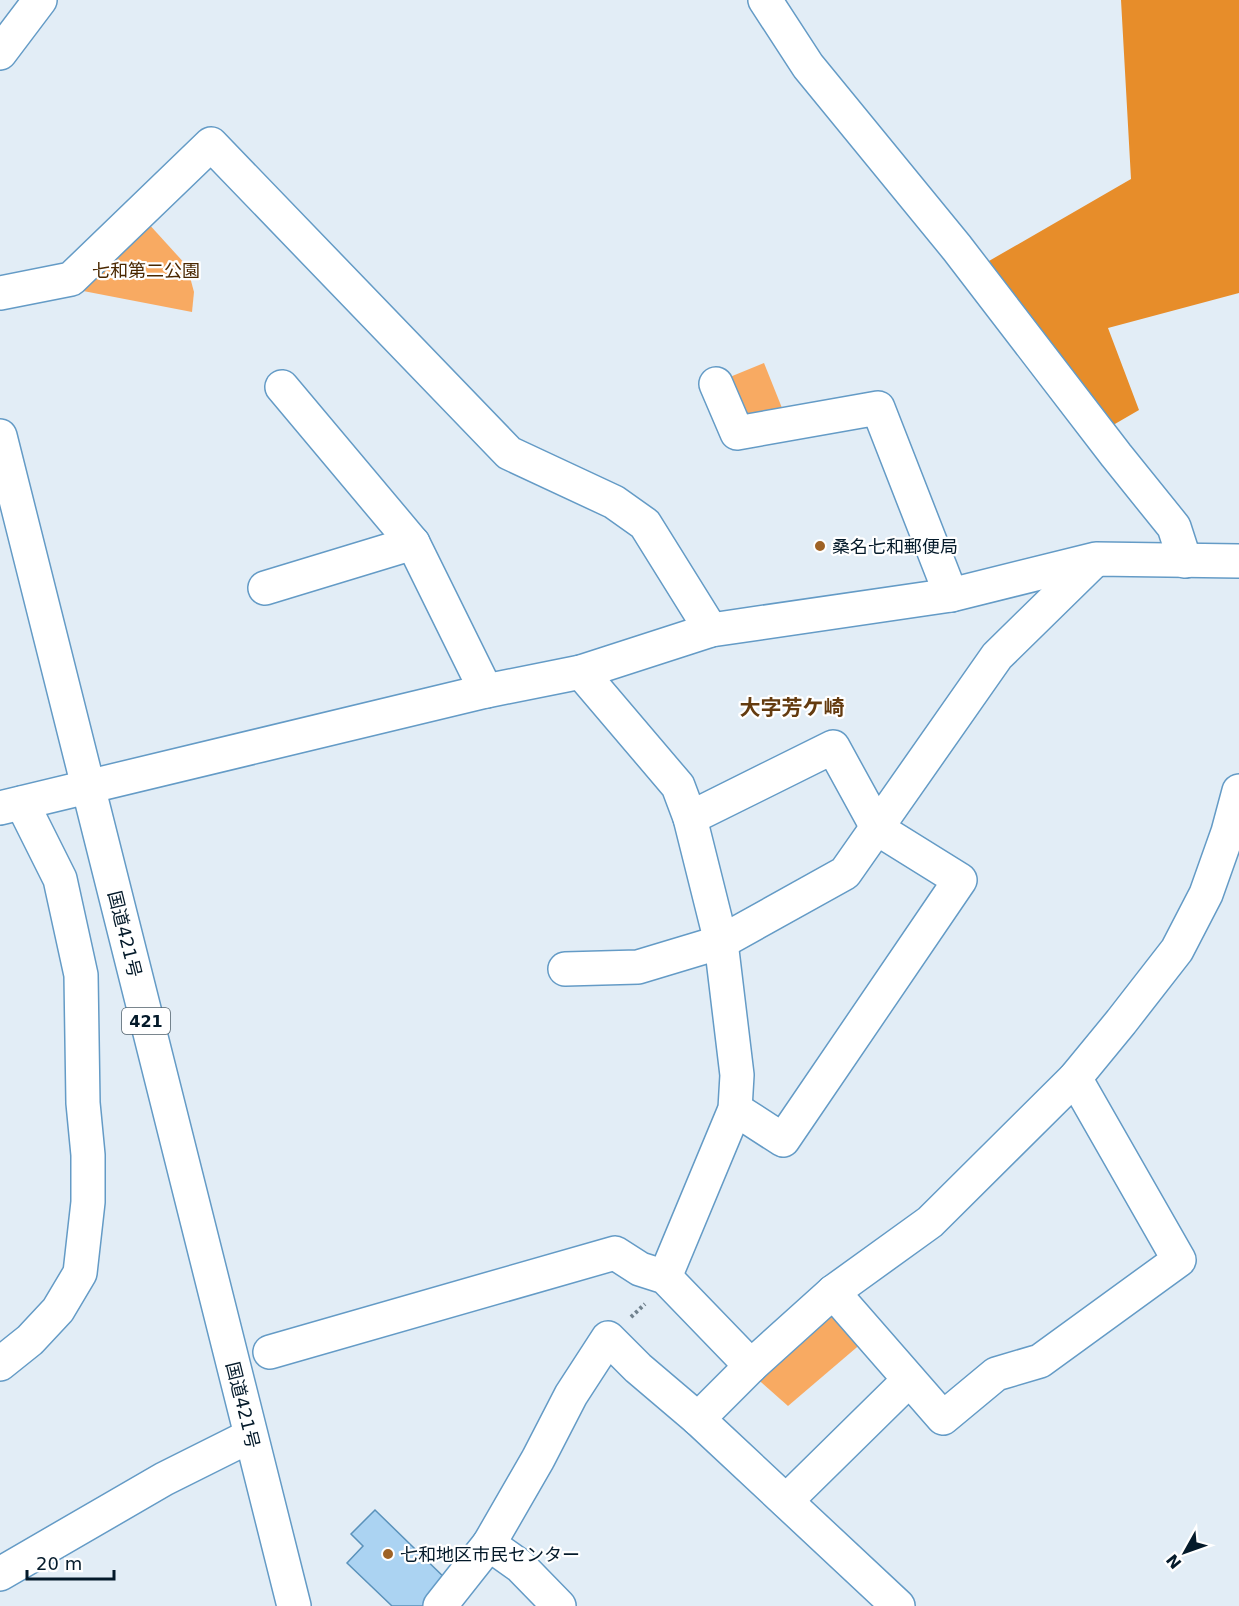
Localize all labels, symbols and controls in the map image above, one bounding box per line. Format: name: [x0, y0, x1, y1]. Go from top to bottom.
park label: 七和第二公園: [92, 260, 200, 281]
place label: 桑名七和郵便局: [832, 536, 958, 557]
marker: 桑名七和郵便局: [813, 539, 827, 553]
district label: 大字芳ケ崎: [740, 696, 845, 720]
street label: 国道421号: [104, 889, 146, 979]
road number: 421: [122, 1008, 170, 1034]
street label: 国道421号: [222, 1360, 264, 1450]
north arrow: [1155, 1522, 1215, 1582]
scale bar: [27, 1543, 114, 1581]
place label: 七和地区市民センター: [400, 1544, 580, 1565]
marker: 七和地区市民センター: [381, 1547, 395, 1561]
text: N: [1162, 1550, 1185, 1573]
text: 20 m: [36, 1553, 82, 1574]

